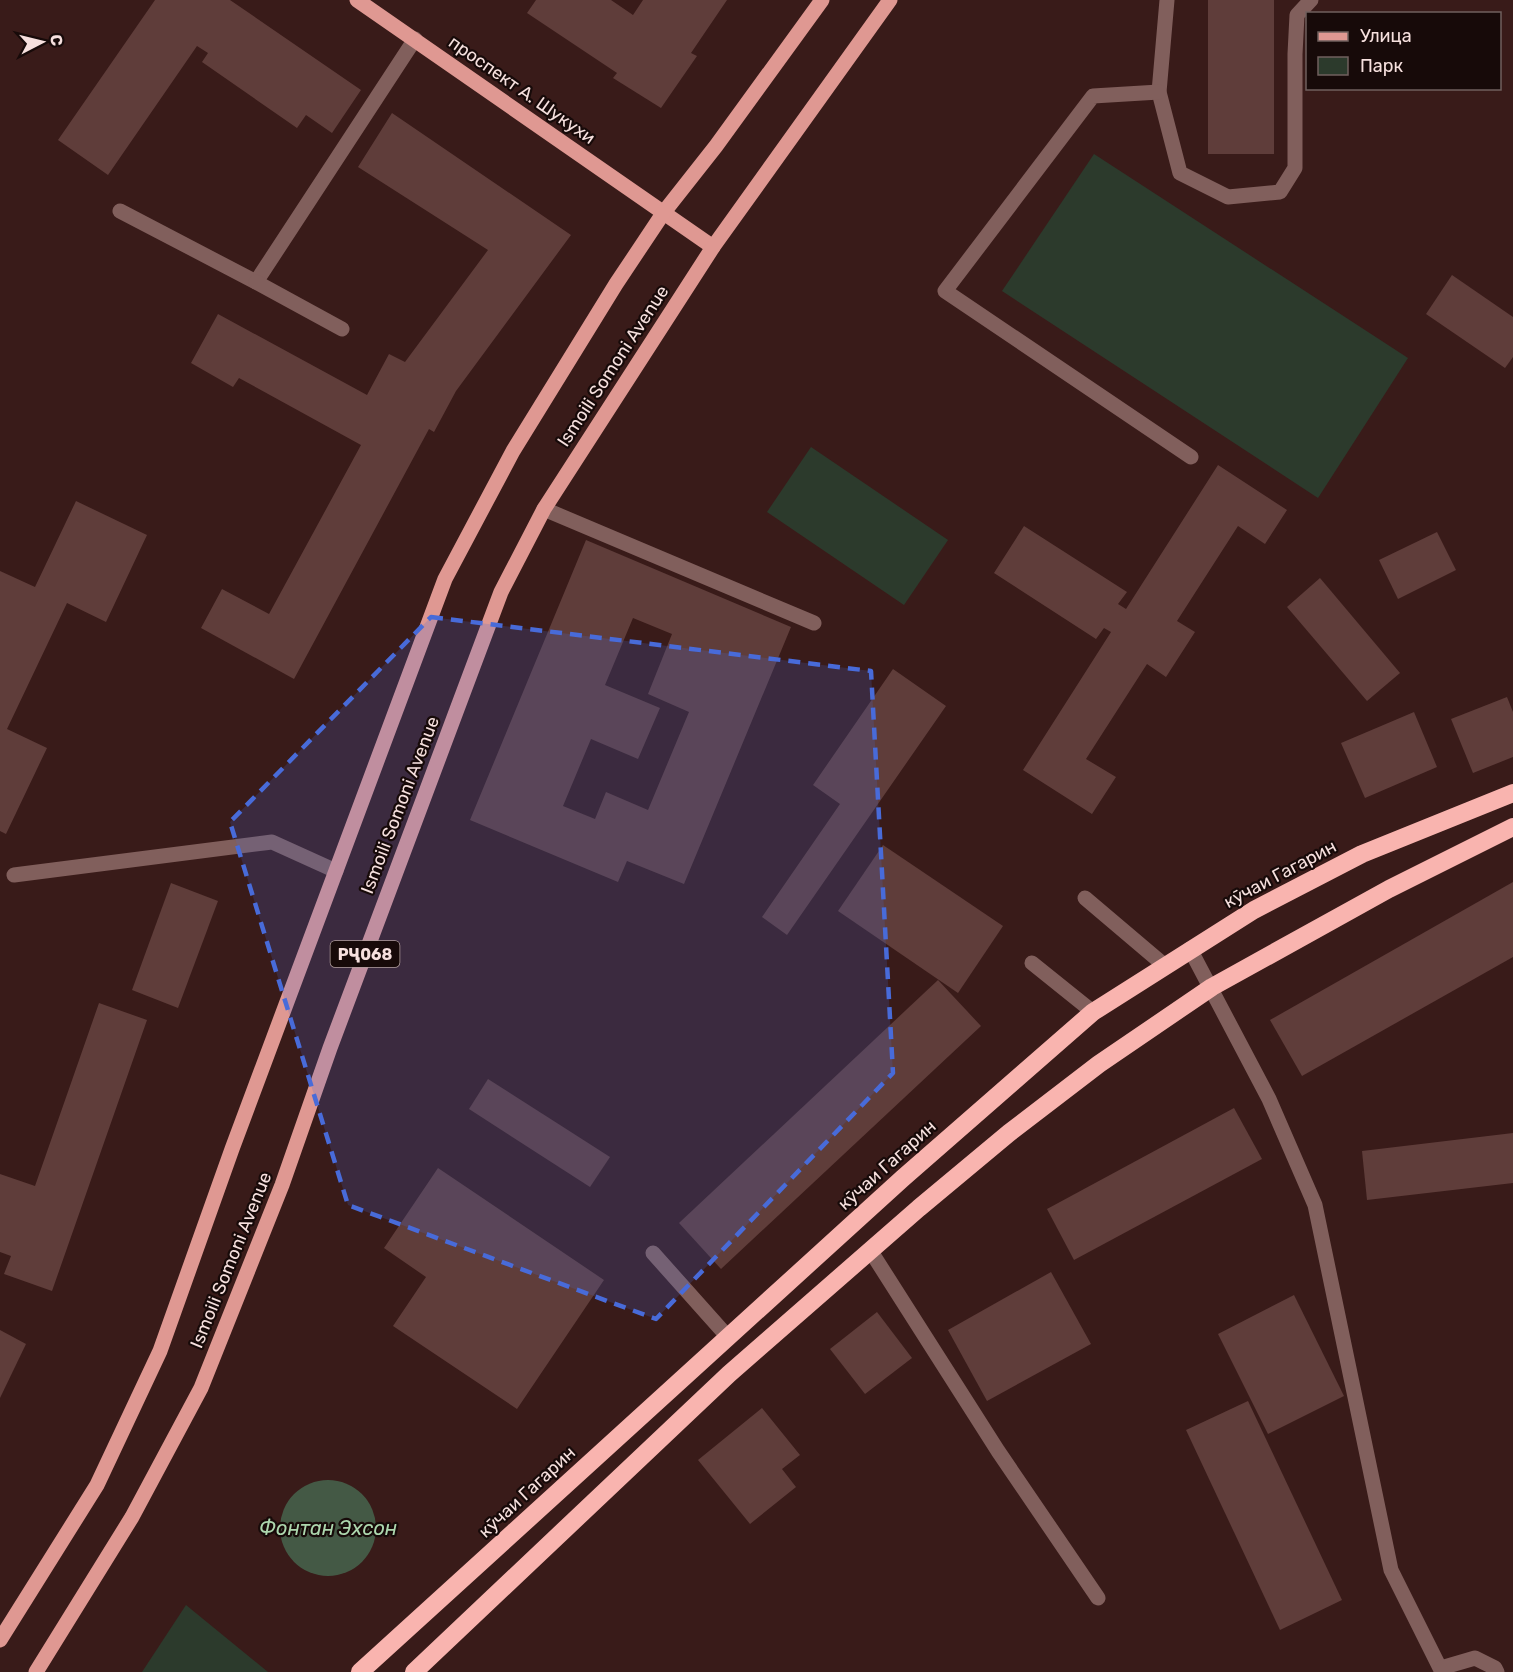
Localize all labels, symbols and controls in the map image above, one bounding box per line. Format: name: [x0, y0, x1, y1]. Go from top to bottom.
north arrow: [12, 12, 72, 72]
legend: [1306, 12, 1501, 90]
text: Улица: [1360, 25, 1412, 47]
street label: проспект А. Шукухи: [444, 31, 600, 149]
text: С: [46, 33, 67, 47]
text: Парк: [1360, 55, 1404, 77]
street label: Ismoili Somoni Avenue: [553, 281, 673, 451]
street label: Ismoili Somoni Avenue: [356, 713, 444, 897]
street label: кӯчаи Гагарин: [1220, 835, 1340, 913]
road number: РҶ068: [330, 941, 400, 967]
street label: кӯчаи Гагарин: [833, 1115, 941, 1215]
street label: Ismoili Somoni Avenue: [186, 1169, 276, 1351]
street label: кӯчаи Гагарин: [474, 1442, 580, 1542]
water label: Фонтан Эхсон: [259, 1516, 397, 1540]

